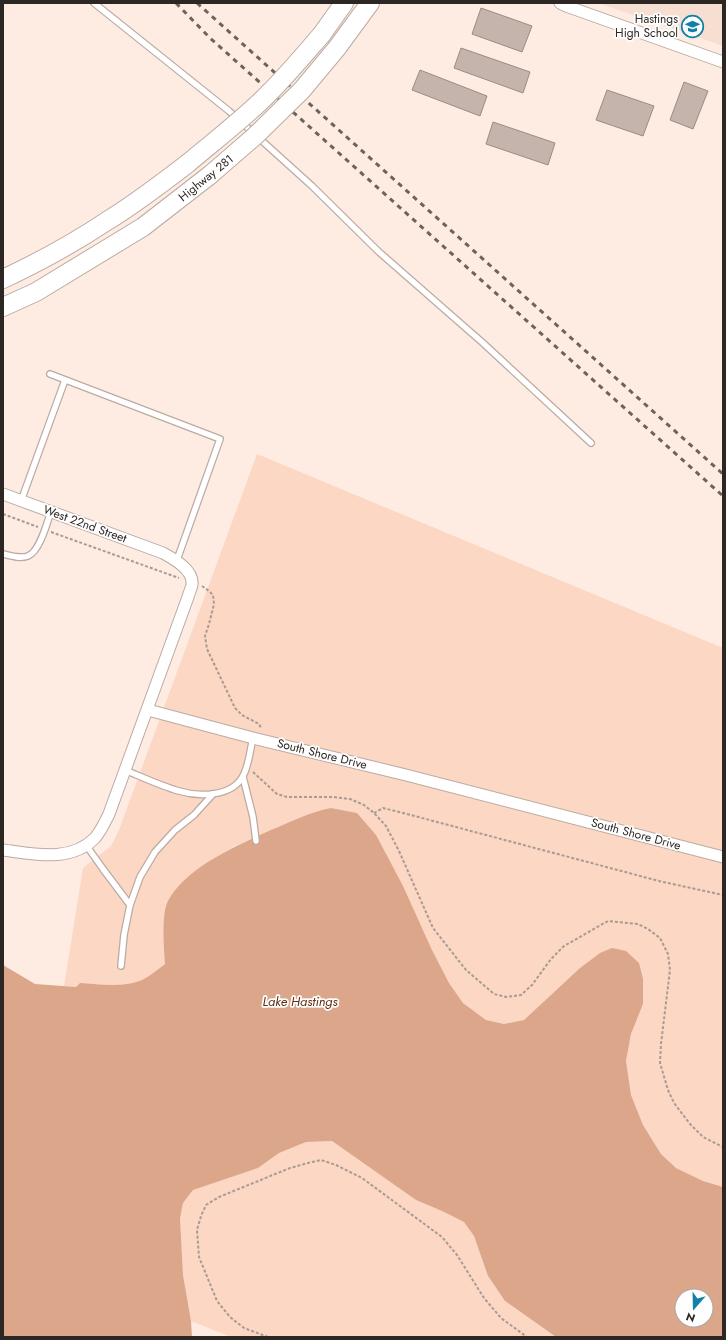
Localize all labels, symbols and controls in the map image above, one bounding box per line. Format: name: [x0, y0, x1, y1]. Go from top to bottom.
place label: Hastings High School: [615, 10, 678, 42]
school or university icon: Hastings High School: [680, 13, 706, 39]
street label: Highway 281: [175, 150, 237, 206]
street label: West 22nd Street: [41, 501, 129, 547]
street label: South Shore Drive: [275, 734, 369, 774]
street label: South Shore Drive: [589, 813, 683, 855]
water label: Lake Hastings: [262, 992, 338, 1011]
north arrow: [674, 1288, 714, 1328]
text: N: [684, 1308, 697, 1326]

